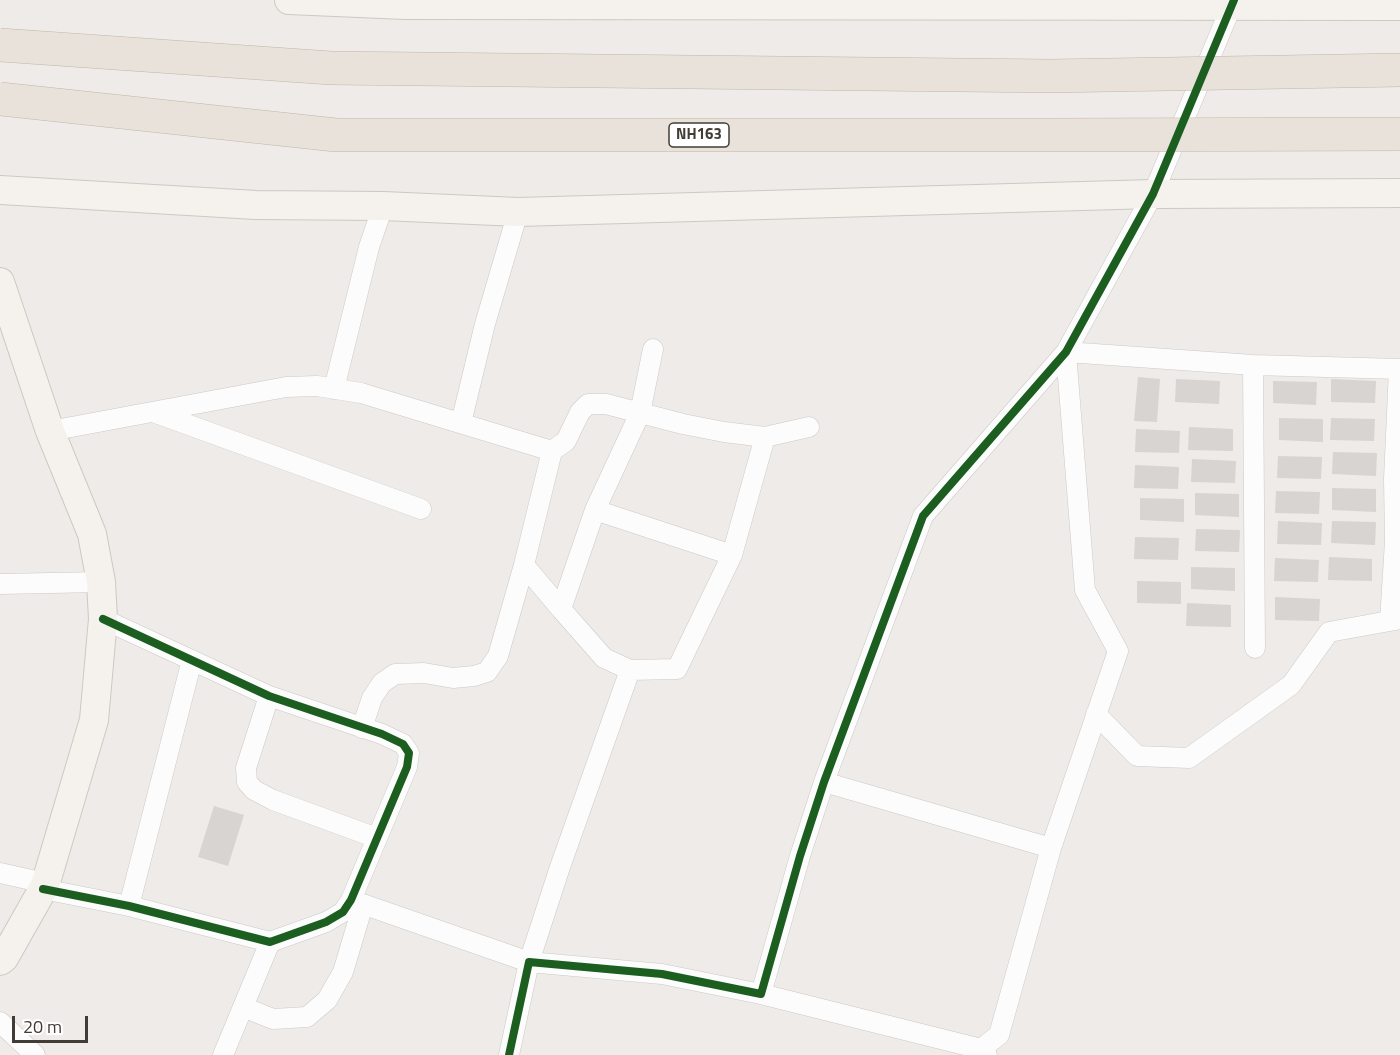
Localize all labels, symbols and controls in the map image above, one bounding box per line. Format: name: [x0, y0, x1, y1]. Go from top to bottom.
road number: NH163: [669, 123, 729, 147]
scale bar: [15, 1004, 92, 1042]
text: 20 m: [23, 1013, 62, 1040]

